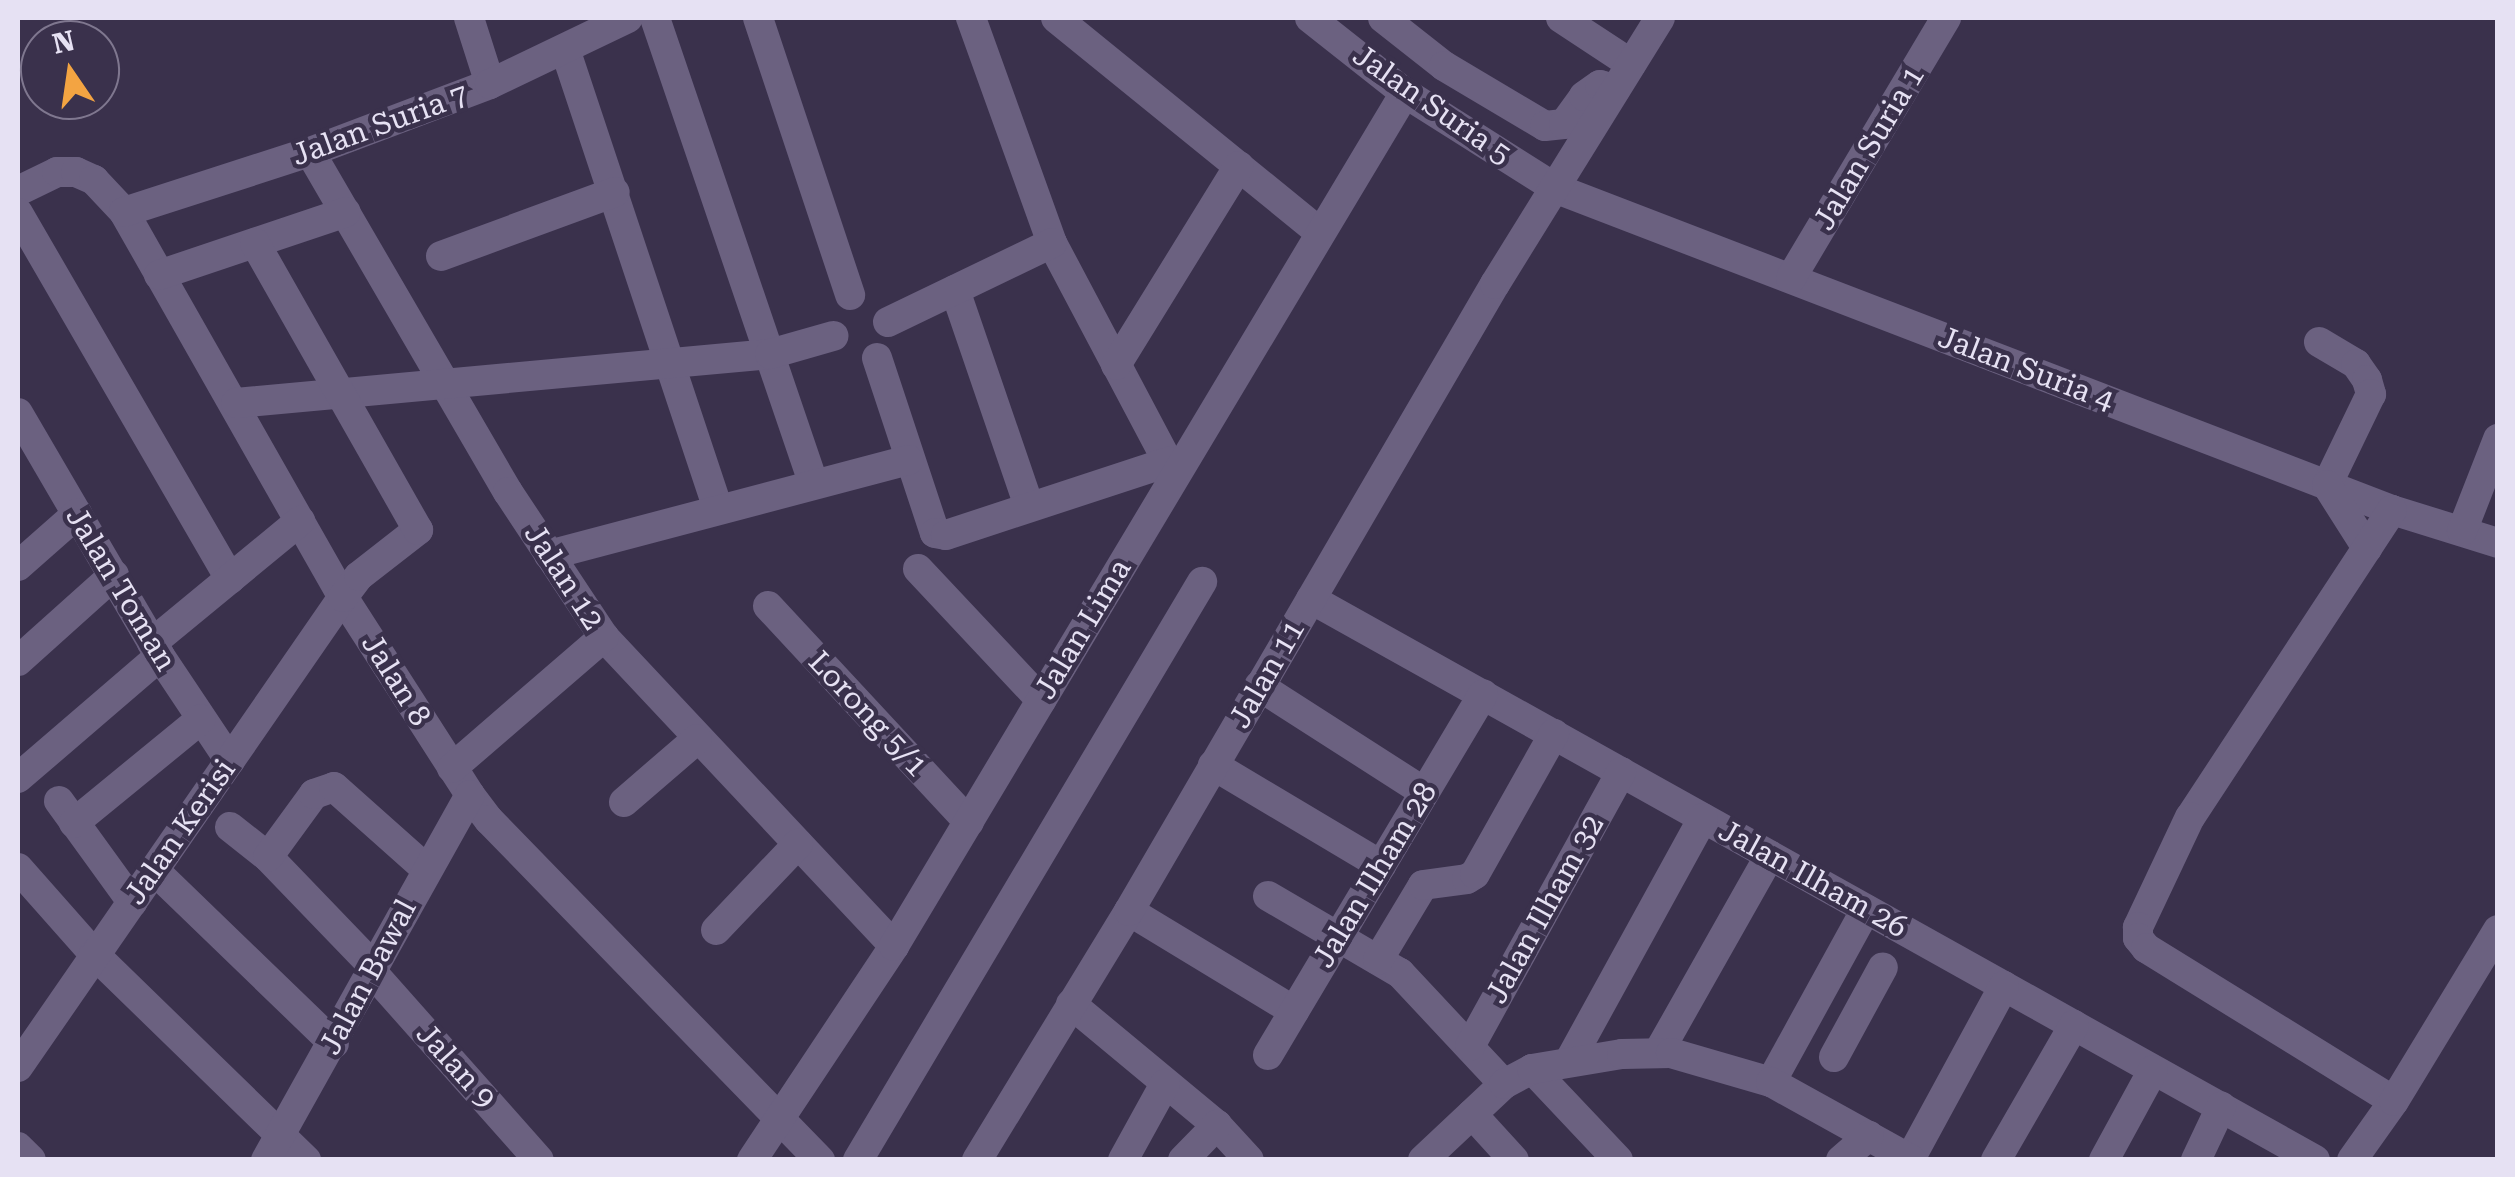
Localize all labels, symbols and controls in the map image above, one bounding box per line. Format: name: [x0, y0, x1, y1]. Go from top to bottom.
north arrow: [20, 20, 120, 120]
text: N: [49, 24, 78, 61]
street label: Jalan Suria 5: [1346, 37, 1518, 173]
street label: Jalan Suria 1: [1806, 59, 1932, 237]
street label: Jalan Suria 7: [287, 76, 473, 174]
street label: Jalan Suria 4: [1933, 319, 2119, 419]
street label: Jalan Toman: [58, 501, 184, 677]
street label: Jalan 12: [517, 517, 611, 637]
street label: Jalan Lima: [1027, 553, 1139, 705]
street label: Jalan 11: [1222, 614, 1312, 734]
street label: Jalan 8: [354, 627, 438, 733]
street label: Lorong 5/1: [801, 644, 935, 784]
street label: Jalan Kerisi: [117, 753, 243, 911]
street label: Jalan Ilham 28: [1306, 776, 1444, 974]
street label: Jalan Ilham 32: [1478, 809, 1612, 1009]
street label: Jalan Ilham 26: [1713, 812, 1913, 946]
street label: Jalan Bawal: [312, 893, 424, 1061]
street label: Jalan 9: [409, 1016, 503, 1116]

